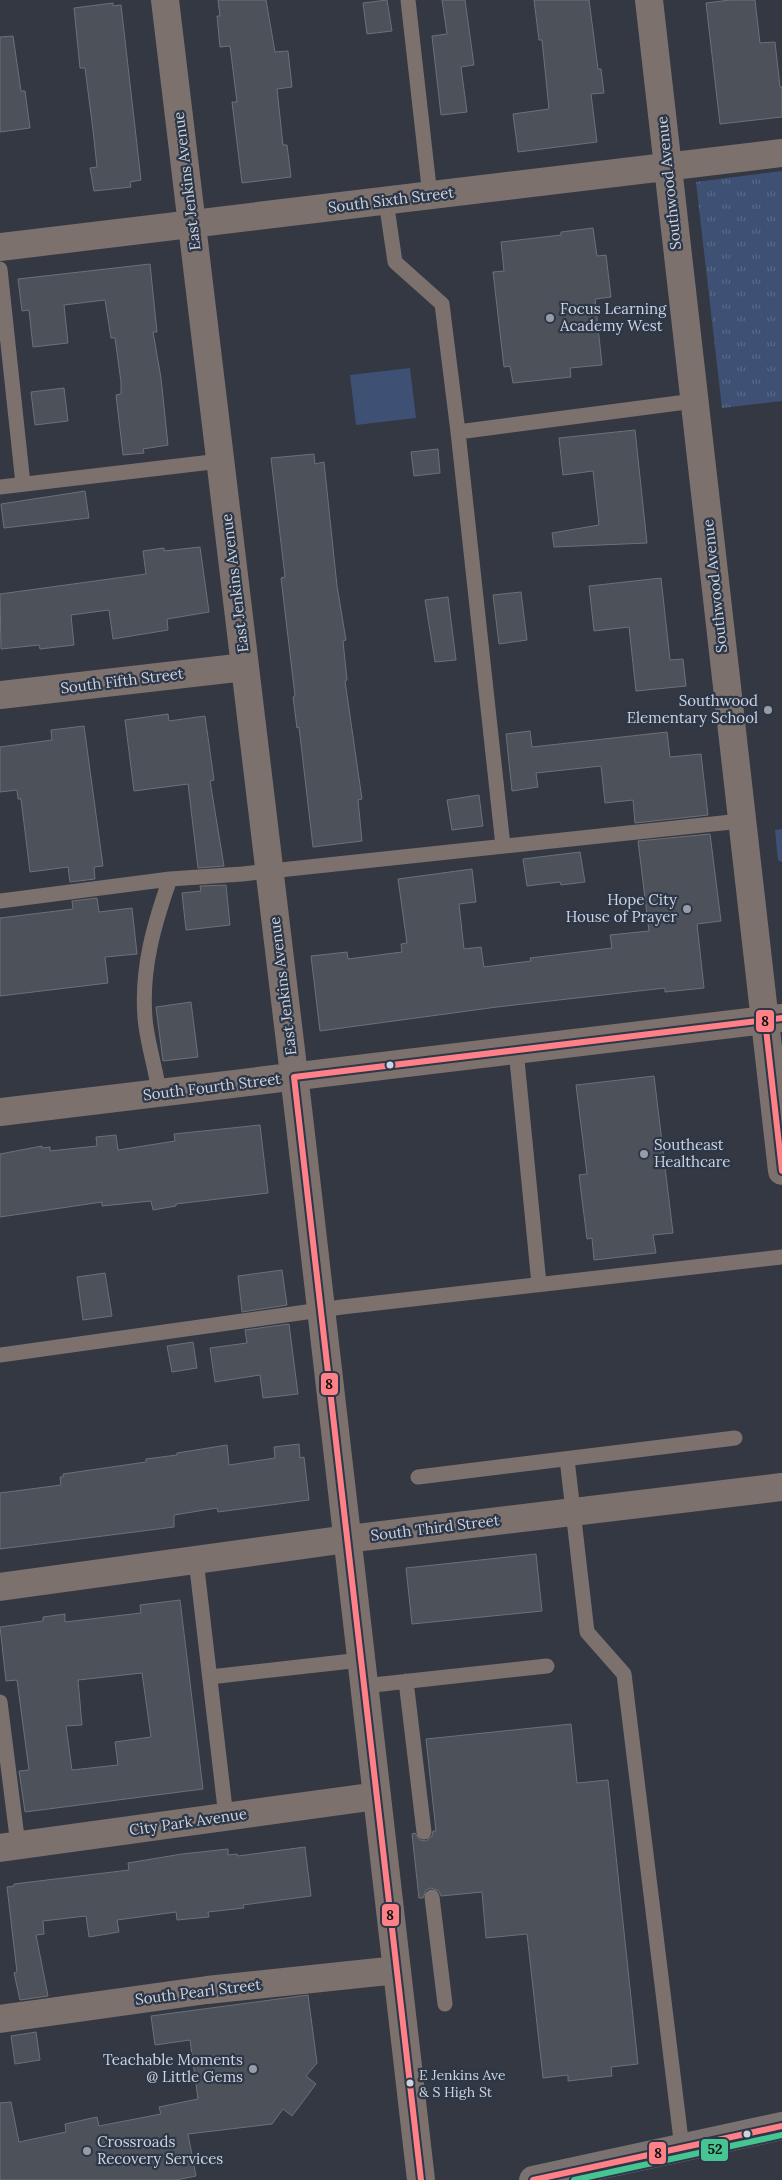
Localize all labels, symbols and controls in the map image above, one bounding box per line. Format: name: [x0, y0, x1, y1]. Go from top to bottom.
street label: East Jenkins Avenue: [169, 111, 204, 251]
street label: Southwood Avenue: [652, 115, 685, 251]
street label: South Sixth Street: [327, 182, 455, 217]
place label: Focus Learning Academy West: [559, 299, 667, 335]
marker: Focus Learning Academy West: [544, 312, 556, 324]
street label: East Jenkins Avenue: [217, 513, 252, 653]
street label: Southwood Avenue: [698, 518, 731, 654]
street label: South Fifth Street: [59, 664, 185, 697]
place label: Southwood Elementary School: [627, 691, 758, 727]
marker: Southwood Elementary School: [762, 704, 774, 716]
place label: Hope City House of Prayer: [566, 890, 677, 926]
marker: Hope City House of Prayer: [681, 903, 693, 915]
street label: East Jenkins Avenue: [265, 916, 300, 1056]
line badge: 8: [755, 1009, 775, 1033]
text: 8: [761, 1012, 769, 1030]
unlabelled marker: [385, 1060, 395, 1070]
street label: South Fourth Street: [142, 1069, 282, 1104]
place label: Southeast Healthcare: [654, 1135, 730, 1171]
marker: Southeast Healthcare: [638, 1148, 650, 1160]
line badge: 8: [320, 1372, 339, 1396]
text: 8: [325, 1375, 333, 1393]
street label: South Third Street: [369, 1510, 501, 1545]
street label: City Park Avenue: [128, 1804, 248, 1839]
line badge: 8: [381, 1903, 400, 1927]
text: 8: [386, 1906, 394, 1924]
street label: South Pearl Street: [134, 1974, 262, 2009]
place label: Teachable Moments @ Little Gems: [103, 2050, 243, 2086]
marker: Teachable Moments @ Little Gems: [247, 2063, 259, 2075]
place label: E Jenkins Ave & S High St: [419, 2066, 506, 2101]
marker: E Jenkins Ave & S High St: [405, 2078, 415, 2088]
unlabelled marker: [742, 2129, 752, 2139]
place label: Crossroads Recovery Services: [97, 2132, 223, 2168]
line badge: 52: [700, 2138, 729, 2162]
text: 52: [707, 2140, 723, 2158]
line badge: 8: [648, 2141, 667, 2165]
text: 8: [654, 2144, 662, 2162]
marker: Crossroads Recovery Services: [81, 2145, 93, 2157]

